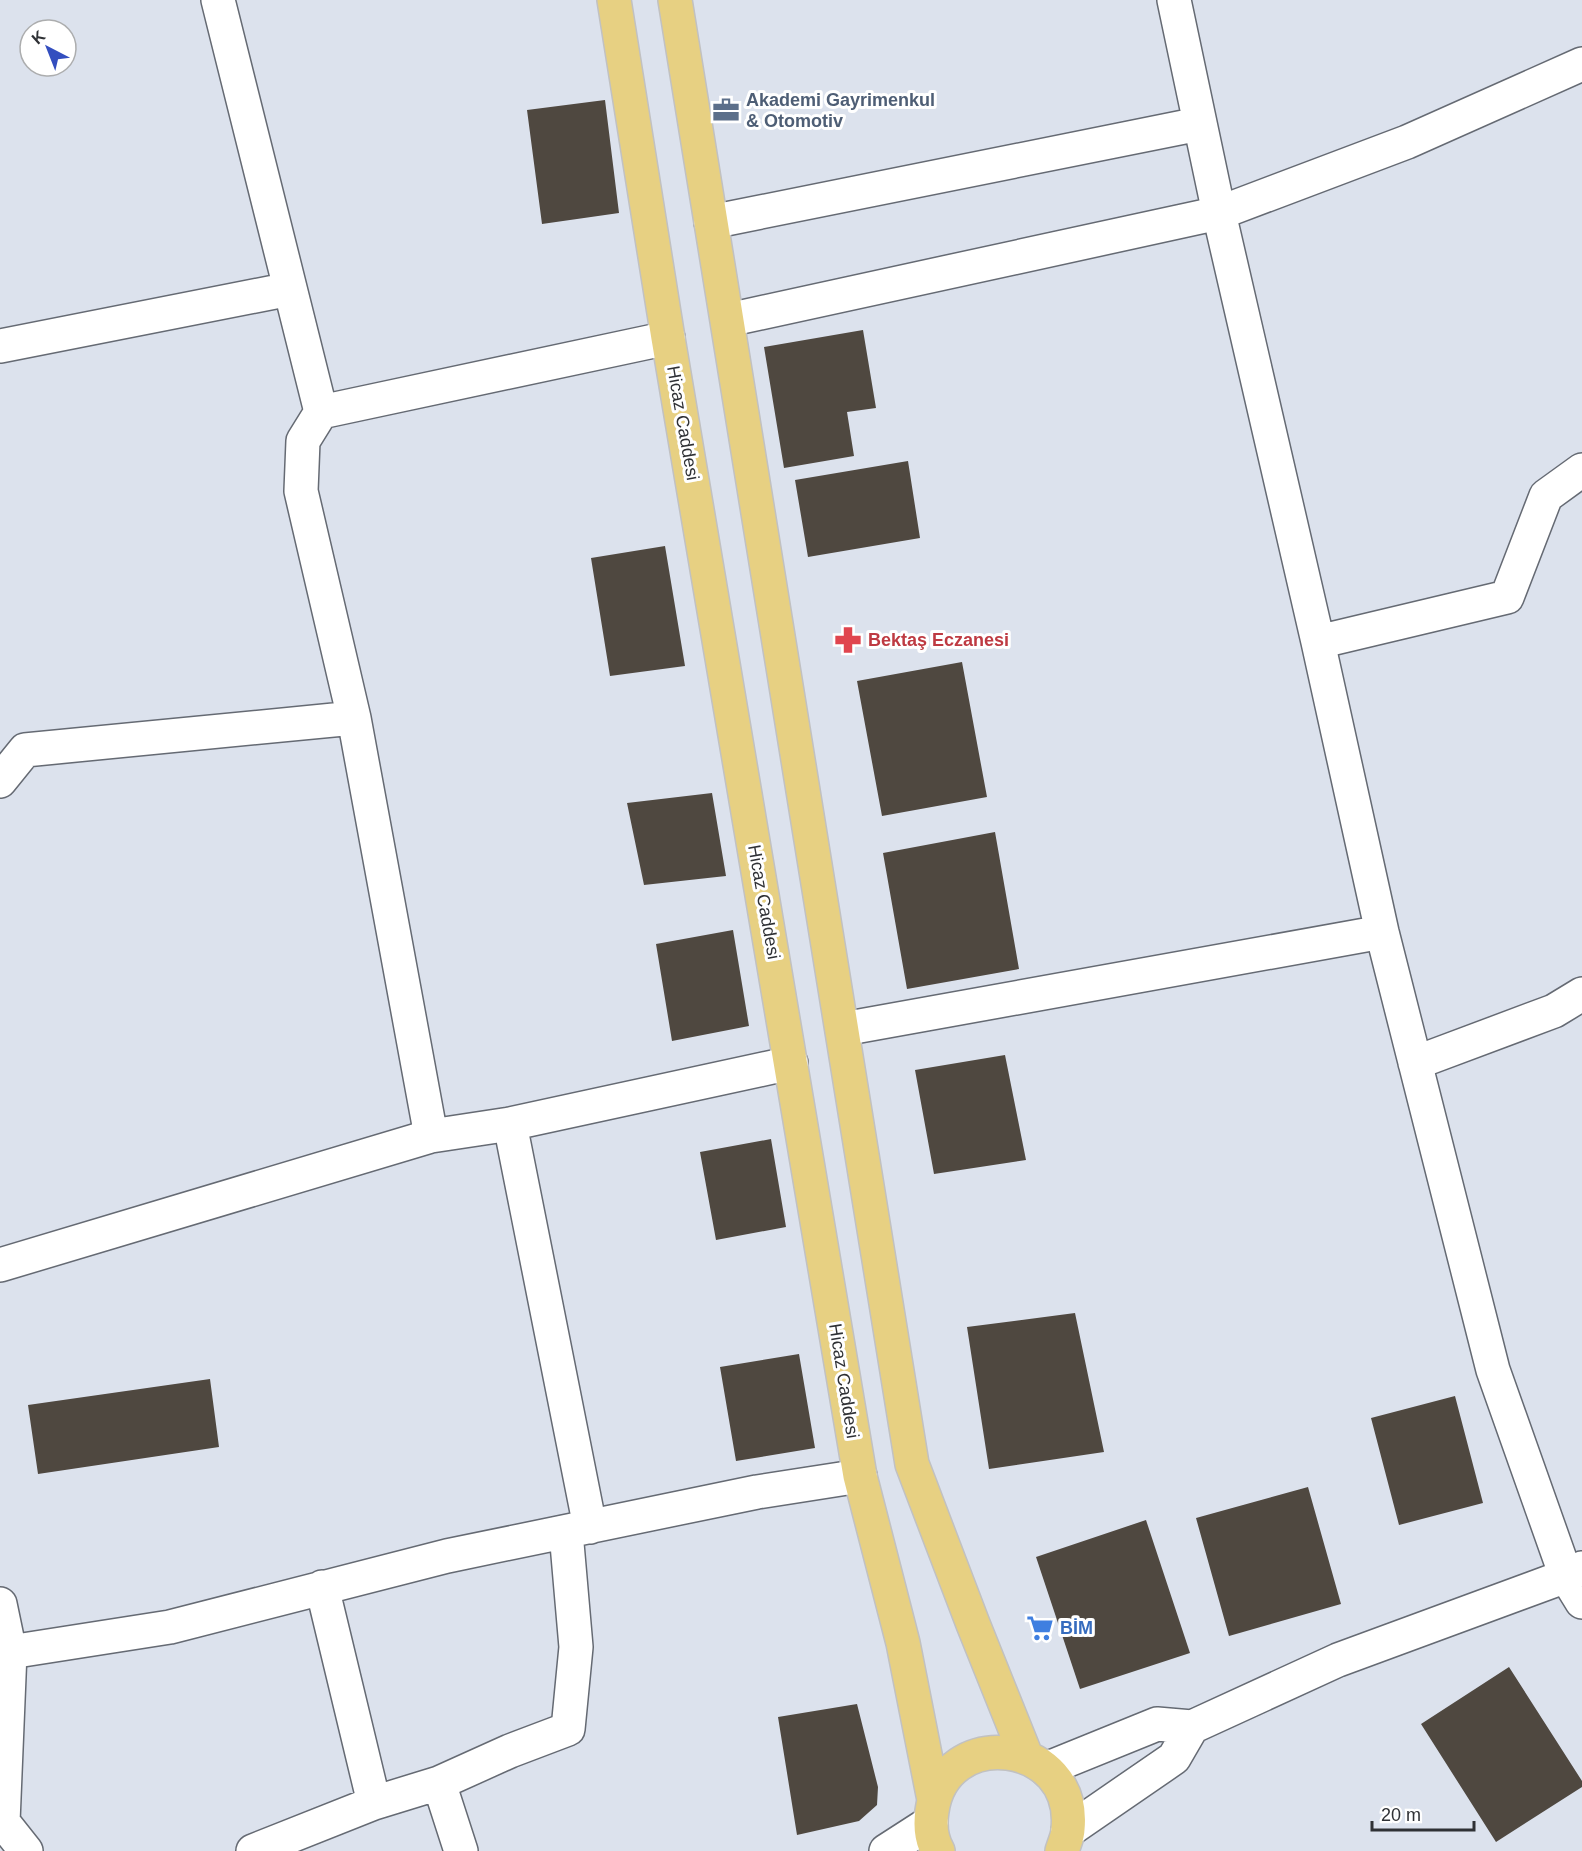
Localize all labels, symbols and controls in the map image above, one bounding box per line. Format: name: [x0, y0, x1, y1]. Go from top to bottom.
north arrow: [18, 18, 78, 78]
text: K: [28, 27, 49, 47]
place label: Akademi Gayrimenkul & Otomotiv: [746, 90, 935, 131]
office icon: Akademi Gayrimenkul & Otomotiv: [711, 95, 741, 125]
street label: Hicaz Caddesi: [663, 364, 703, 482]
pharmacy icon: Bektaş Eczanesi: [833, 625, 863, 655]
place label: Bektaş Eczanesi: [868, 630, 1009, 650]
street label: Hicaz Caddesi: [744, 843, 784, 961]
street label: Hicaz Caddesi: [825, 1322, 863, 1440]
supermarket icon: BİM: [1025, 1613, 1055, 1643]
place label: BİM: [1060, 1618, 1093, 1638]
scale bar: [1372, 1794, 1474, 1832]
text: 20 m: [1381, 1805, 1421, 1825]

